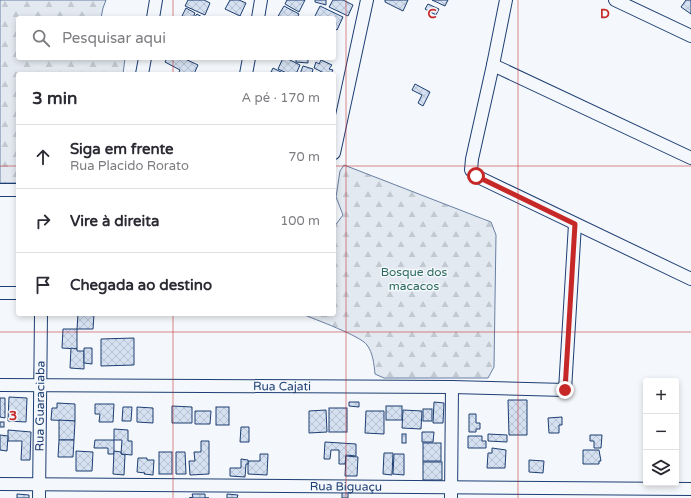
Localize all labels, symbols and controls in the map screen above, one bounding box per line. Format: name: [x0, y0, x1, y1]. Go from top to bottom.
text: C: [427, 6, 437, 22]
text: D: [600, 6, 610, 22]
search box: [16, 16, 336, 60]
icon: search: [30, 27, 52, 49]
text: Pesquisar aqui: [62, 29, 166, 47]
text: 3 min: [32, 88, 77, 109]
text: A pé · 170 m: [241, 90, 320, 106]
text: Siga em frente: [70, 140, 174, 158]
icon: ahead: [32, 146, 54, 168]
text: 70 m: [288, 149, 320, 165]
text: Rua Placido Rorato: [70, 158, 189, 174]
route start: [467, 167, 485, 185]
icon: right: [32, 210, 54, 232]
text: Vire à direita: [70, 212, 159, 230]
text: 100 m: [280, 213, 320, 229]
park label: Bosque dos macacos: [381, 265, 448, 293]
icon: arrive: [32, 274, 54, 296]
text: Chegada ao destino: [70, 276, 212, 294]
street label: Rua Guaraciaba: [33, 361, 47, 451]
map controls: [643, 378, 679, 486]
button: +: [643, 378, 679, 414]
street label: Rua Cajati: [253, 379, 311, 393]
route end: [556, 381, 574, 399]
text: 3: [9, 408, 17, 424]
button: −: [643, 414, 679, 450]
button: layers: [643, 450, 679, 486]
street label: Rua Biguaçu: [310, 479, 382, 494]

